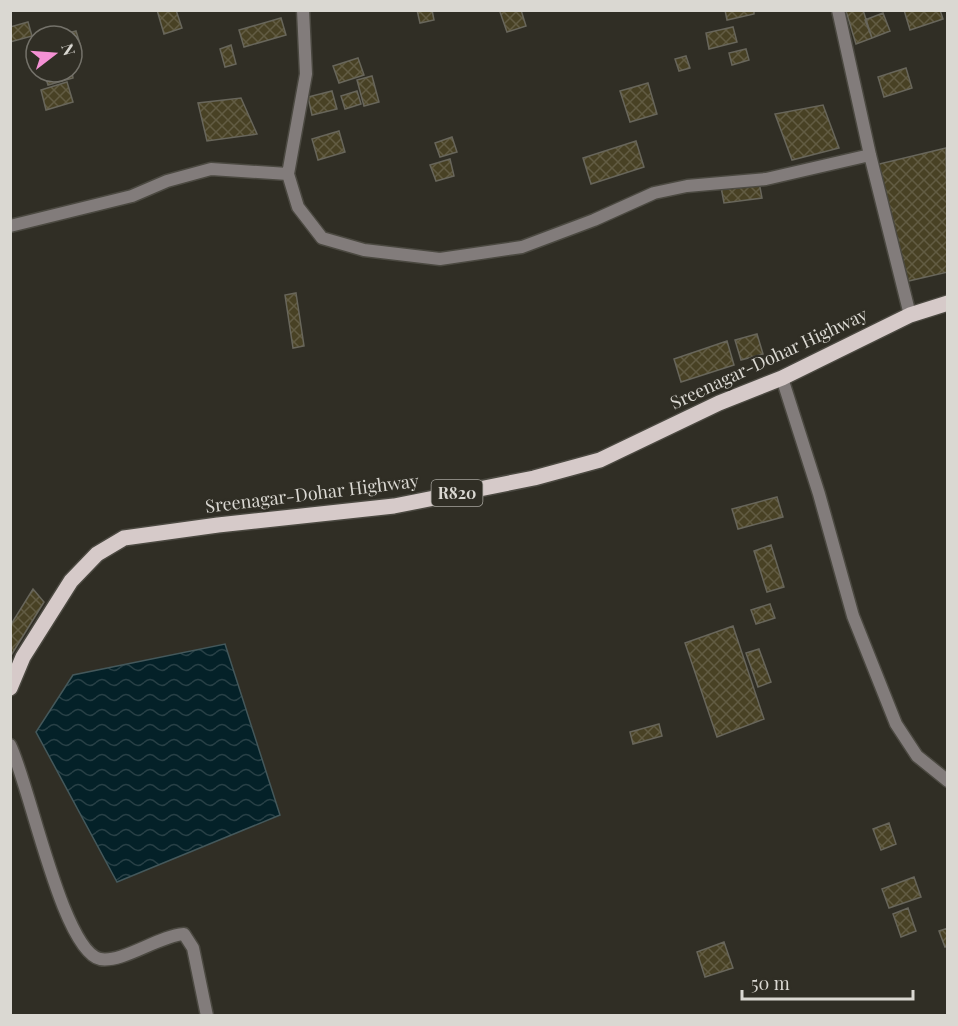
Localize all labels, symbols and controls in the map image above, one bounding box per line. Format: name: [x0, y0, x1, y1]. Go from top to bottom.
north arrow: [24, 24, 84, 84]
text: N: [57, 41, 81, 58]
street label: Sreenagar-Dohar Highway: [666, 302, 871, 414]
street label: Sreenagar-Dohar Highway: [204, 468, 420, 518]
road number: R820: [432, 480, 482, 506]
scale bar: [742, 963, 913, 1001]
text: 50 m: [751, 971, 790, 995]

